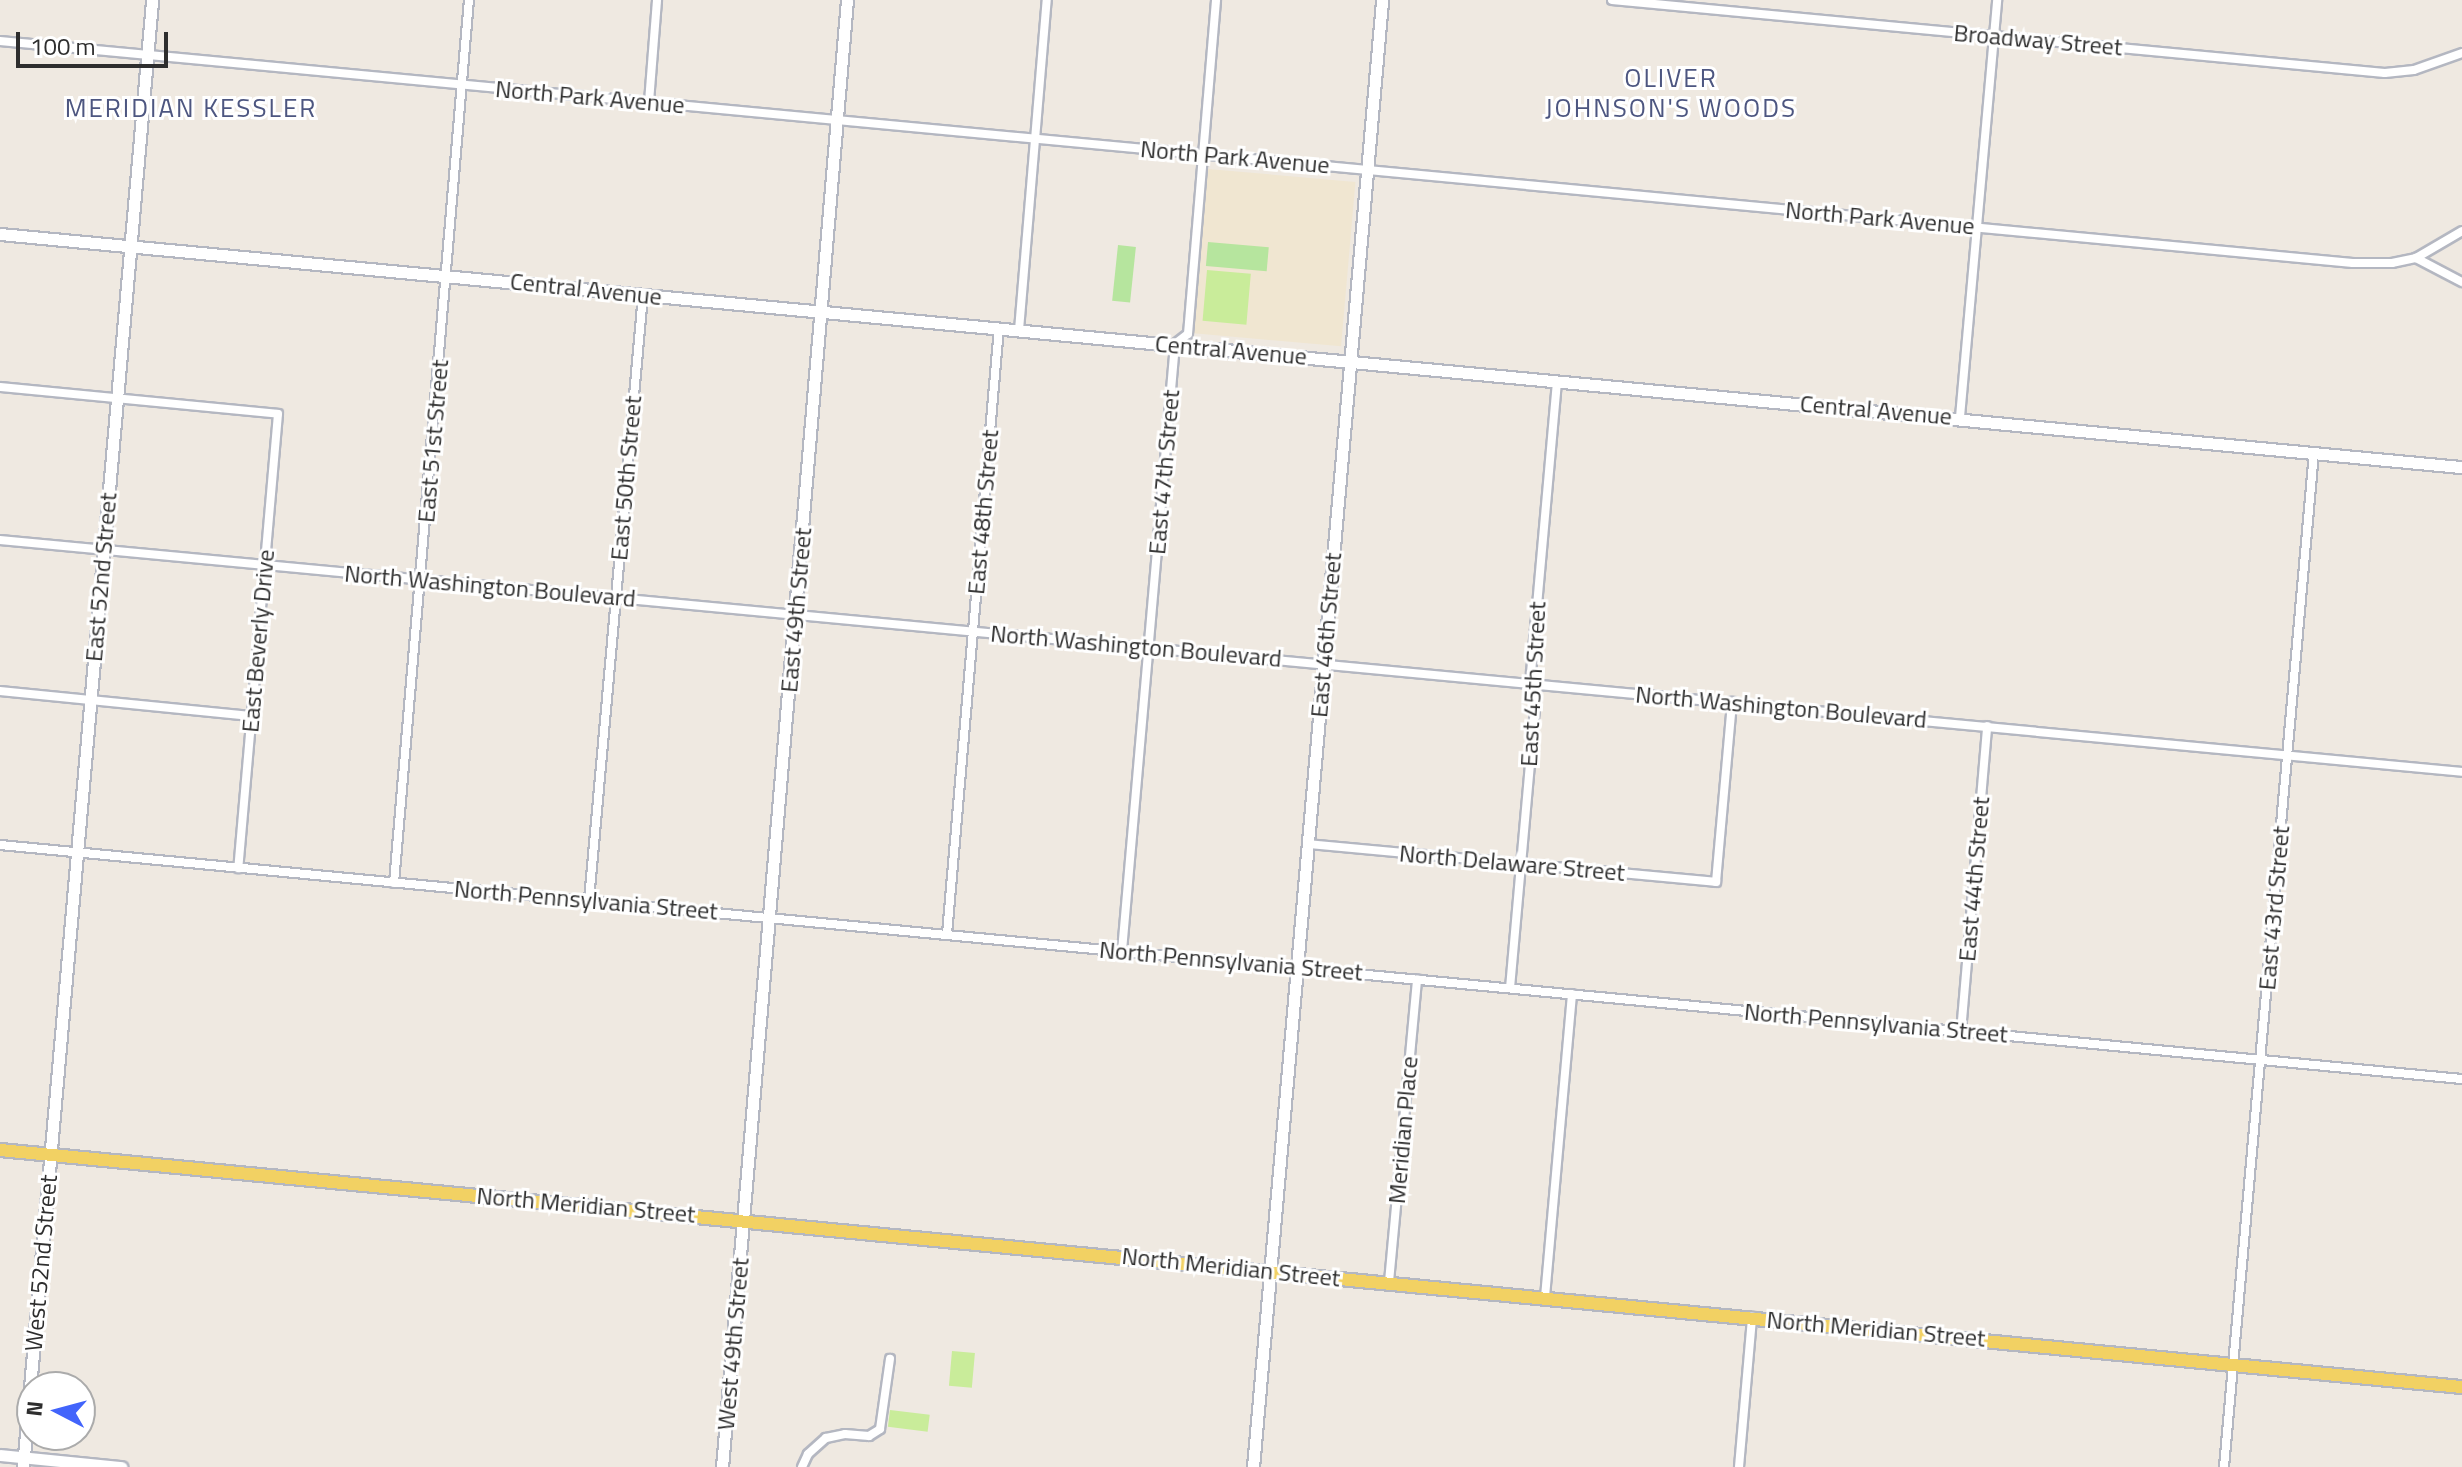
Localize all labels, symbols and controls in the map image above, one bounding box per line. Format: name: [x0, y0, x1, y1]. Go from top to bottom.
scale bar: [20, 16, 172, 66]
street label: Broadway Street: [1953, 18, 2123, 62]
text: 100 m: [30, 28, 96, 64]
district label: OLIVER JOHNSON'S WOODS: [1545, 62, 1797, 124]
street label: North Park Avenue: [494, 74, 686, 120]
district label: MERIDIAN KESSLER: [65, 92, 317, 124]
street label: North Park Avenue: [1139, 134, 1331, 180]
street label: North Park Avenue: [1784, 195, 1976, 241]
street label: Central Avenue: [509, 267, 663, 311]
street label: Central Avenue: [1154, 329, 1308, 371]
street label: East 51st Street: [412, 358, 454, 524]
street label: East 47th Street: [1142, 388, 1186, 556]
street label: Central Avenue: [1799, 389, 1953, 431]
street label: East 50th Street: [604, 394, 648, 562]
street label: East 48th Street: [961, 428, 1005, 596]
street label: East 52nd Street: [79, 491, 123, 663]
street label: East 49th Street: [774, 526, 818, 694]
street label: East Beverly Drive: [236, 548, 280, 734]
street label: East 46th Street: [1304, 551, 1348, 719]
street label: North Washington Boulevard: [343, 559, 637, 613]
street label: East 45th Street: [1514, 601, 1552, 767]
street label: North Washington Boulevard: [989, 619, 1283, 673]
street label: North Washington Boulevard: [1634, 680, 1928, 734]
street label: East 44th Street: [1952, 795, 1996, 963]
street label: East 43rd Street: [2252, 825, 2296, 991]
street label: North Delaware Street: [1398, 839, 1626, 887]
street label: North Pennsylvania Street: [453, 874, 719, 926]
street label: North Pennsylvania Street: [1098, 935, 1364, 987]
street label: North Pennsylvania Street: [1743, 997, 2009, 1049]
street label: Meridian Place: [1382, 1055, 1424, 1205]
street label: West 52nd Street: [19, 1173, 63, 1353]
street label: North Meridian Street: [475, 1181, 697, 1229]
street label: North Meridian Street: [1120, 1241, 1342, 1293]
street label: West 49th Street: [711, 1257, 755, 1431]
street label: North Meridian Street: [1765, 1305, 1987, 1353]
north arrow: [16, 1371, 96, 1451]
text: N: [16, 1399, 52, 1418]

